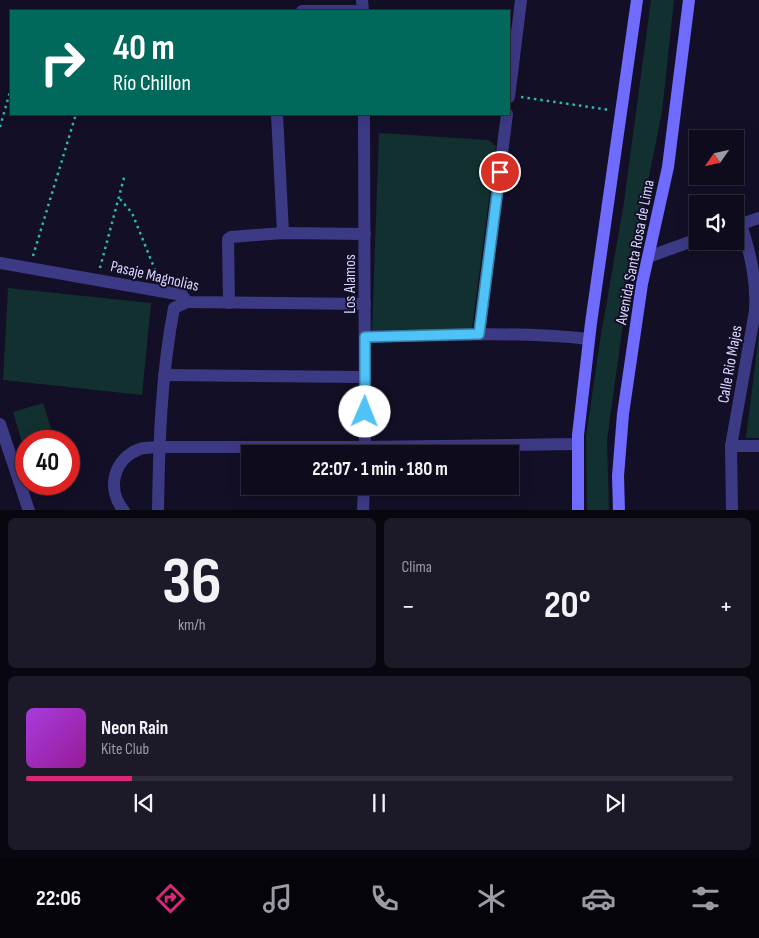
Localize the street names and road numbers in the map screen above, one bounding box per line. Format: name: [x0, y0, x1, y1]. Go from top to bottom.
street label: Avenida Santa Rosa de Lima: [612, 178, 659, 327]
street label: Los Alamos: [341, 254, 360, 314]
street label: Pasaje Magnolias: [109, 257, 201, 296]
street label: Calle Rio Majes: [714, 324, 747, 405]

